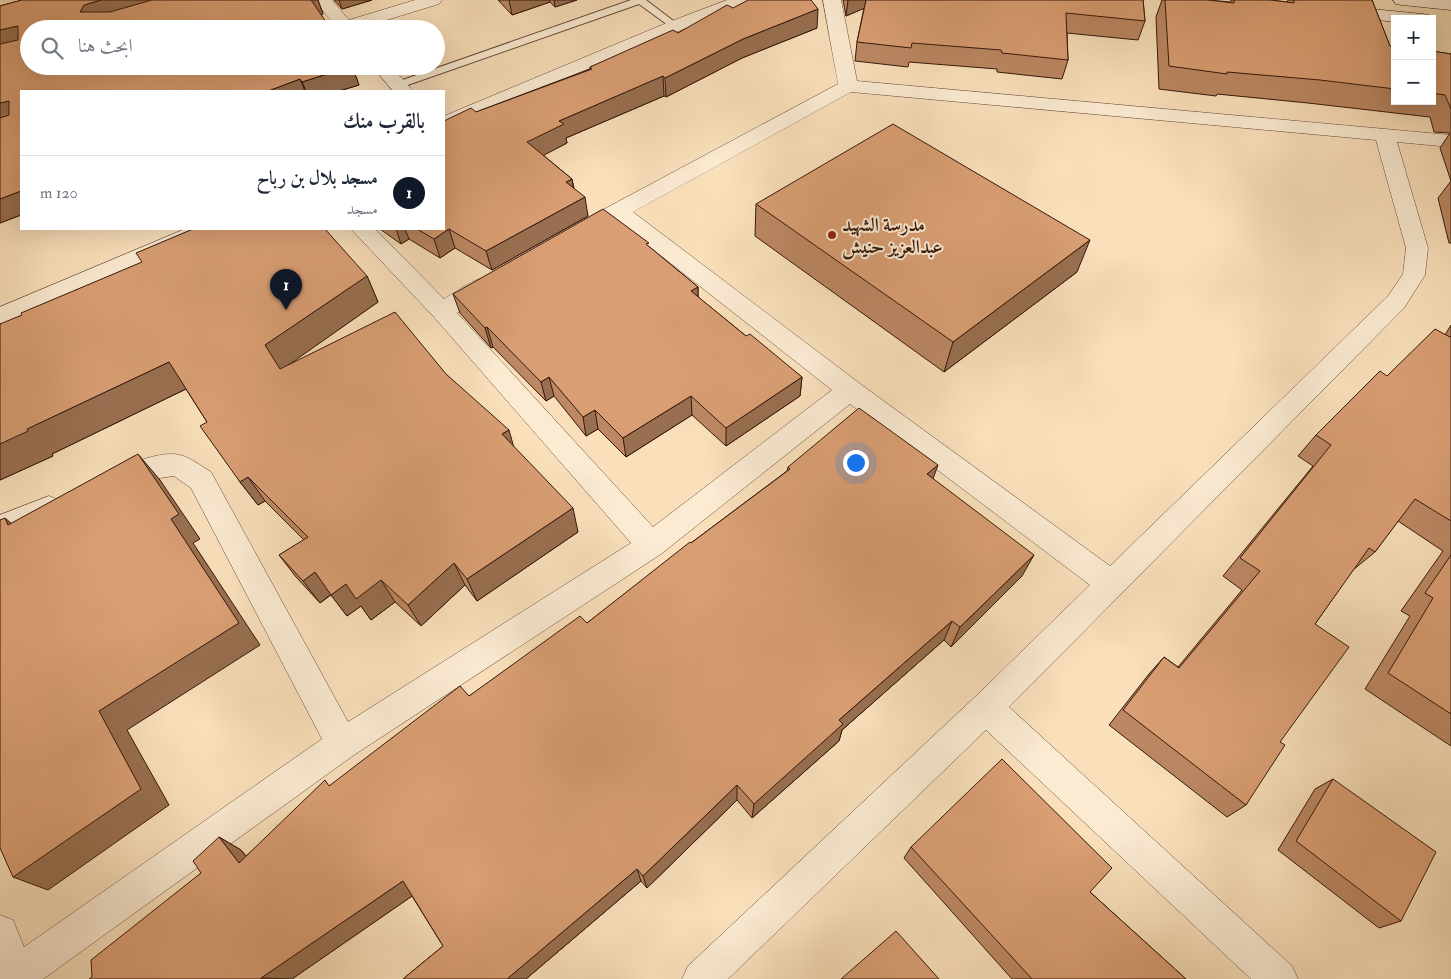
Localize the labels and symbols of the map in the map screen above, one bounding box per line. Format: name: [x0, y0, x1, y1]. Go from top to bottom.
place label: مدرسة الشهيد عبدالعزيز حنيش: [842, 213, 943, 260]
marker: مدرسة الشهيد عبدالعزيز حنيش: [826, 229, 838, 241]
pin: 1: [270, 269, 302, 310]
your location: [843, 450, 869, 476]

